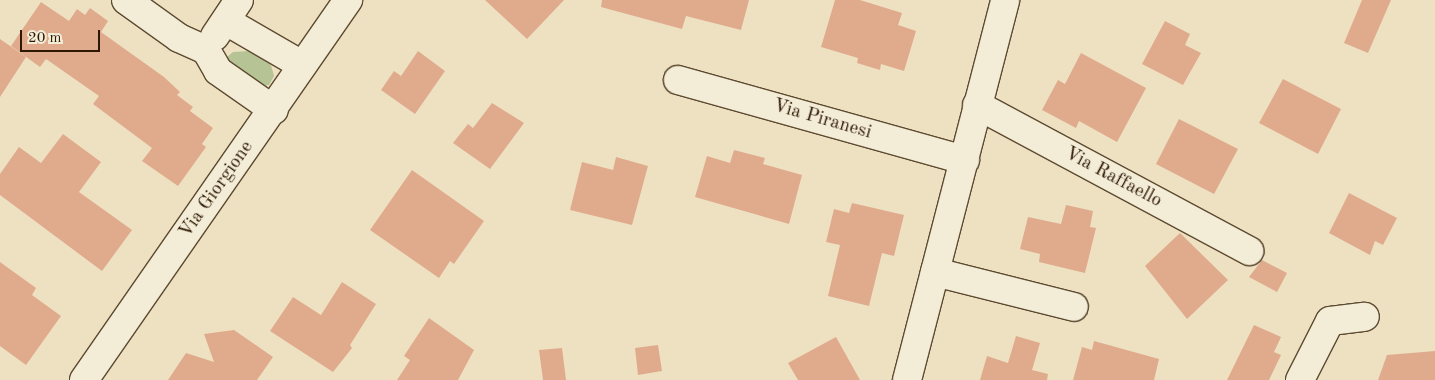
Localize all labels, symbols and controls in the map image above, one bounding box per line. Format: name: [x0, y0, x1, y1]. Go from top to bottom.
scale bar: [22, 20, 102, 52]
text: 20 m: [28, 31, 62, 46]
street label: Via Piranesi: [770, 95, 874, 145]
street label: Via Giorgione: [175, 137, 259, 243]
street label: Via Raffaello: [1060, 143, 1166, 213]

